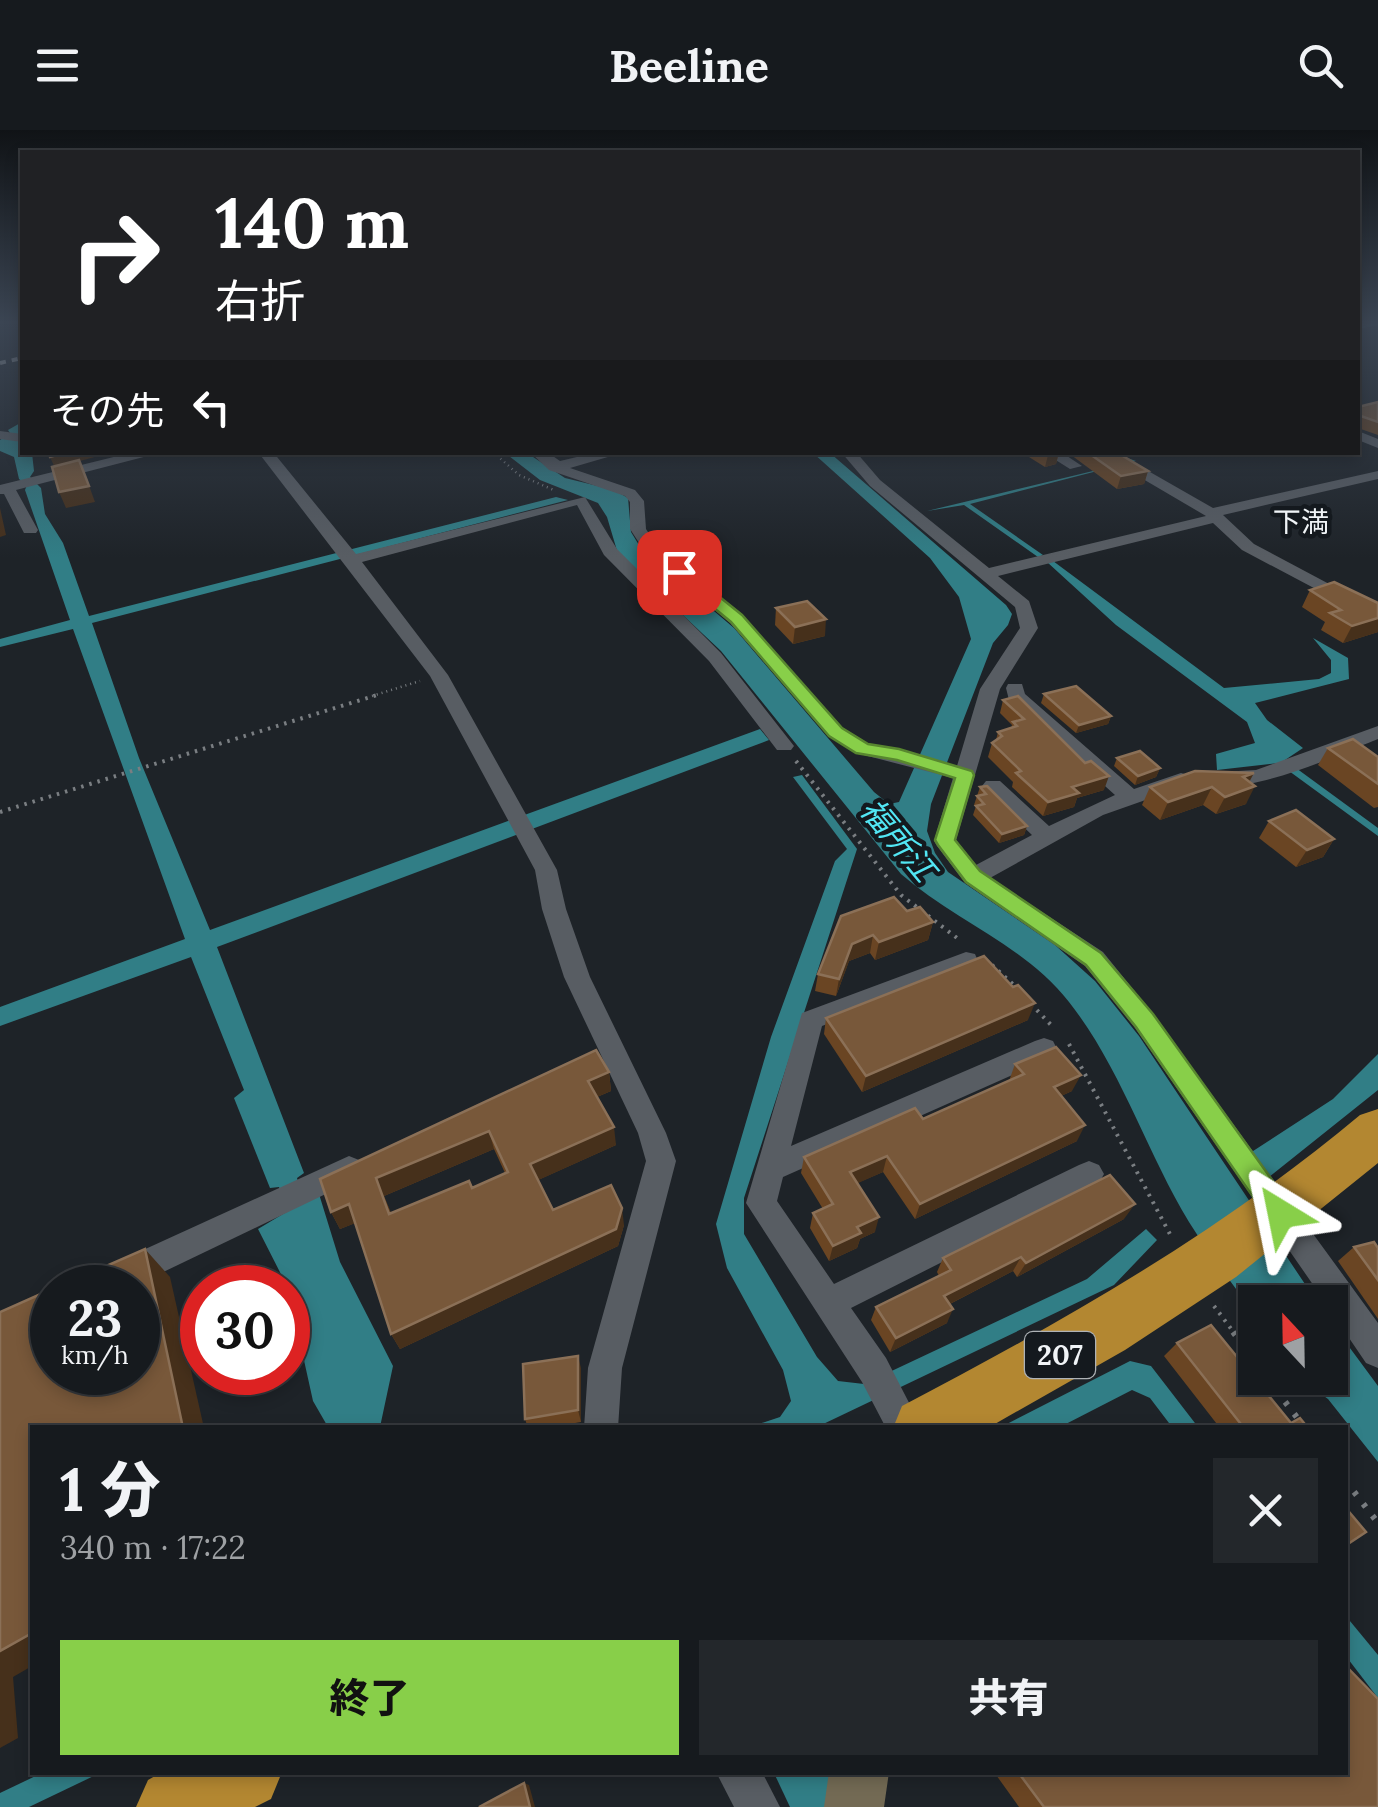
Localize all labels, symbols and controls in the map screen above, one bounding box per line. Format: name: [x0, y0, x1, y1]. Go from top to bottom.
text: Beeline: [609, 37, 769, 94]
icon: menu: [30, 38, 85, 93]
icon: search: [1293, 38, 1348, 93]
text: 140 m: [215, 178, 409, 267]
icon: right: [50, 190, 180, 320]
text: 右折: [215, 272, 305, 329]
icon: left: [184, 380, 239, 435]
text: その先: [50, 386, 164, 434]
district label: 下満: [1273, 504, 1329, 540]
pin: [637, 530, 722, 615]
icon: arrive: [652, 545, 707, 600]
water label: 福所江: [852, 790, 947, 892]
position arrow: [1229, 1162, 1333, 1266]
speed limit sign: 30: [180, 1265, 310, 1395]
north arrow: [1238, 1285, 1348, 1395]
map controls: [1238, 1285, 1348, 1395]
text: 23: [68, 1286, 122, 1350]
road number: 207: [1025, 1332, 1095, 1378]
text: km/h: [61, 1339, 129, 1371]
text: 1 分: [60, 1451, 160, 1527]
button: close: [1213, 1458, 1318, 1563]
text: 340 m · 17:22: [60, 1527, 246, 1568]
button: 終了: [60, 1640, 679, 1755]
button: 共有: [699, 1640, 1318, 1755]

